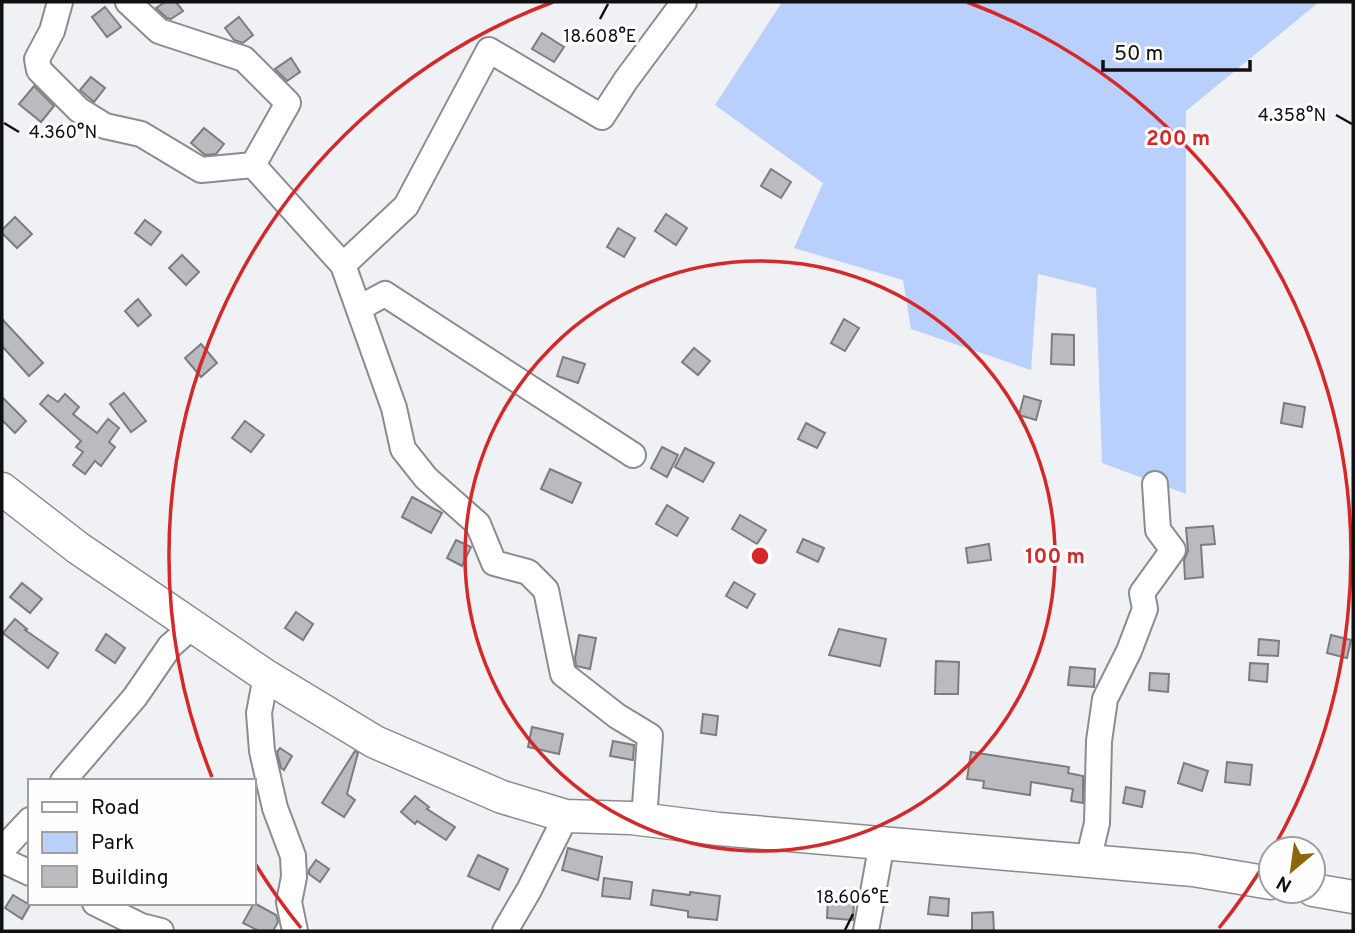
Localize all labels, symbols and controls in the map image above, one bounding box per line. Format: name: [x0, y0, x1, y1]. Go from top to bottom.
text: 18.608°E: [563, 26, 637, 49]
scale bar: [1103, 28, 1250, 72]
text: 50 m: [1114, 41, 1163, 68]
text: 4.358°N: [1258, 105, 1326, 128]
text: 4.360°N: [29, 122, 97, 145]
text: 200 m: [1146, 126, 1210, 153]
centre of rings: [748, 544, 772, 568]
text: 100 m: [1025, 544, 1085, 571]
legend: [28, 779, 256, 905]
text: Road: [91, 795, 140, 822]
text: Park: [91, 830, 134, 857]
north arrow: [1257, 835, 1327, 905]
text: Building: [91, 865, 169, 892]
text: N: [1273, 869, 1297, 897]
text: 18.606°E: [817, 887, 889, 910]

